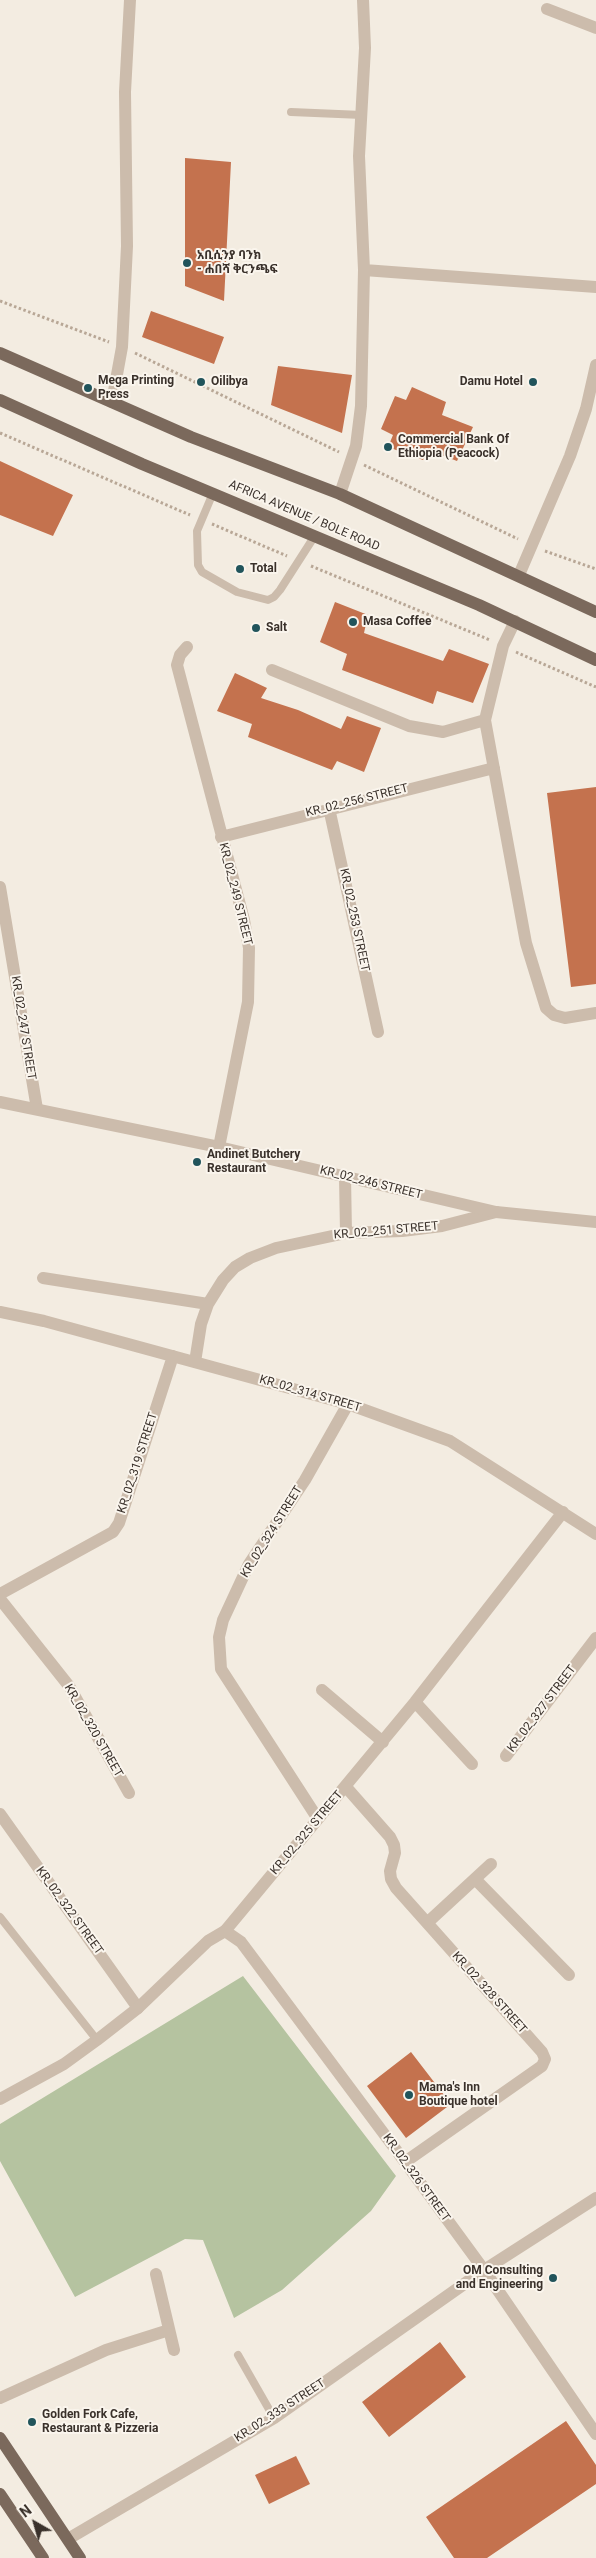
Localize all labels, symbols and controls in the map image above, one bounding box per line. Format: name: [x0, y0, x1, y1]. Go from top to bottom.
place label: አቢሲንያ ባንክ - ሐበሻ ቅርንጫፍ: [197, 249, 278, 277]
marker: አቢሲንያ ባንክ - ሐበሻ ቅርንጫፍ: [181, 257, 193, 269]
place label: Mega Printing Press: [98, 374, 174, 402]
place label: Oilibya: [211, 375, 248, 389]
place label: Damu Hotel: [460, 375, 523, 389]
marker: Oilibya: [195, 376, 207, 388]
marker: Damu Hotel: [527, 376, 539, 388]
marker: Mega Printing Press: [82, 382, 94, 394]
place label: Commercial Bank Of Ethiopia (Peacock): [398, 433, 509, 461]
marker: Commercial Bank Of Ethiopia (Peacock): [382, 441, 394, 453]
street label: AFRICA AVENUE / BOLE ROAD: [226, 478, 382, 554]
place label: Total: [250, 562, 277, 576]
marker: Total: [234, 563, 246, 575]
place label: Masa Coffee: [363, 615, 432, 629]
marker: Masa Coffee: [347, 616, 359, 628]
place label: Salt: [266, 621, 287, 635]
marker: Salt: [250, 622, 262, 634]
street label: KR_02_256 STREET: [304, 781, 410, 821]
street label: KR_02_249 STREET: [215, 841, 255, 947]
street label: KR_02_253 STREET: [336, 867, 372, 973]
street label: KR_02_247 STREET: [8, 975, 38, 1081]
place label: Andinet Butchery Restaurant: [207, 1148, 300, 1176]
marker: Andinet Butchery Restaurant: [191, 1156, 203, 1168]
street label: KR_02_246 STREET: [318, 1163, 424, 1203]
street label: KR_02_251 STREET: [333, 1219, 439, 1243]
street label: KR_02_314 STREET: [258, 1373, 362, 1415]
street label: KR_02_319 STREET: [115, 1411, 161, 1515]
street label: KR_02_324 STREET: [238, 1484, 306, 1580]
street label: KR_02_327 STREET: [505, 1663, 579, 1755]
street label: KR_02_320 STREET: [61, 1682, 125, 1780]
street label: KR_02_325 STREET: [268, 1788, 346, 1878]
street label: KR_02_322 STREET: [32, 1864, 106, 1958]
street label: KR_02_328 STREET: [449, 1949, 529, 2037]
place label: Mama's Inn Boutique hotel: [419, 2081, 498, 2109]
marker: Mama's Inn Boutique hotel: [403, 2089, 415, 2101]
street label: KR_02_326 STREET: [379, 2131, 453, 2225]
place label: OM Consulting and Engineering: [456, 2264, 543, 2292]
marker: OM Consulting and Engineering: [547, 2272, 559, 2284]
street label: KR_02_333 STREET: [232, 2376, 328, 2446]
place label: Golden Fork Cafe, Restaurant & Pizzeria: [42, 2408, 158, 2436]
marker: Golden Fork Cafe, Restaurant & Pizzeria: [26, 2416, 38, 2428]
north arrow: [10, 2498, 60, 2548]
text: N: [17, 2502, 35, 2521]

